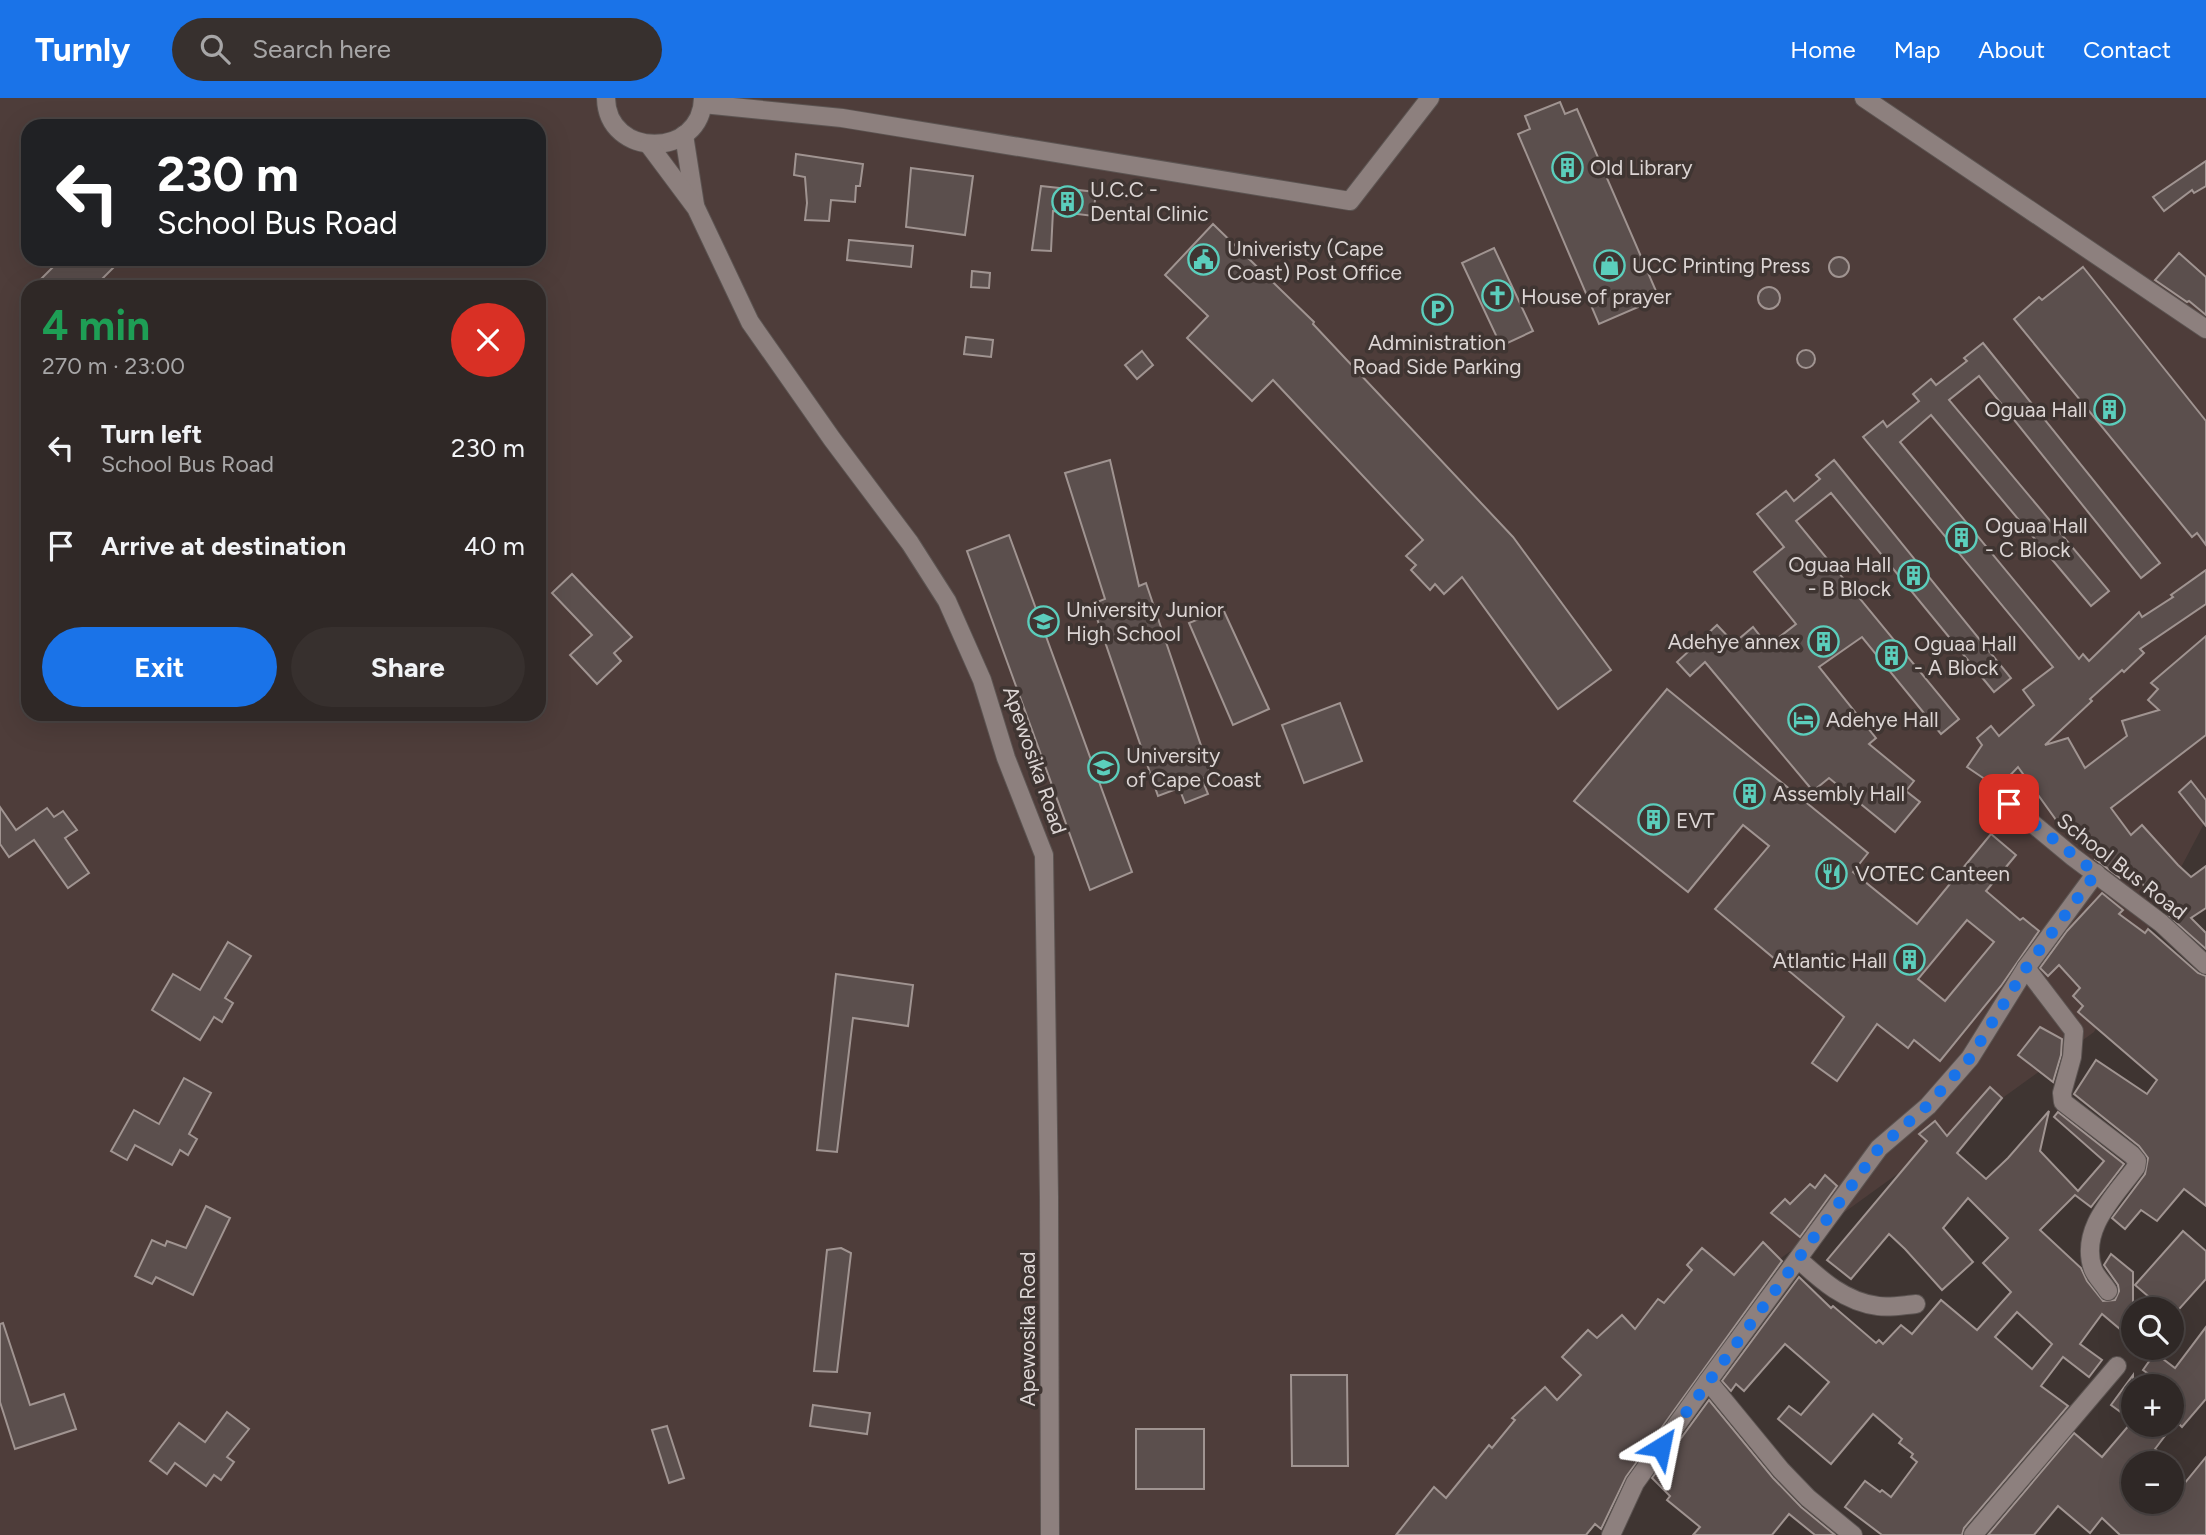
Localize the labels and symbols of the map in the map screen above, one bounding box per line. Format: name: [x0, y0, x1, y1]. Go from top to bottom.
building icon: Old Library: [1550, 150, 1584, 184]
place label: Old Library: [1590, 155, 1692, 180]
place label: U.C.C - Dental Clinic: [1090, 177, 1209, 226]
building icon: U.C.C - Dental Clinic: [1050, 184, 1084, 218]
place label: Univeristy (Cape Coast) Post Office: [1227, 236, 1402, 285]
public building icon: Univeristy (Cape Coast) Post Office: [1187, 243, 1221, 277]
shop icon: UCC Printing Press: [1592, 248, 1626, 282]
place label: UCC Printing Press: [1632, 253, 1810, 278]
church icon: House of prayer: [1481, 279, 1515, 313]
place label: House of prayer: [1521, 284, 1672, 309]
parking icon: Administration Road Side Parking: [1420, 293, 1454, 327]
place label: Administration Road Side Parking: [1352, 330, 1522, 379]
building icon: Oguaa Hall: [2093, 392, 2127, 426]
place label: Oguaa Hall: [1984, 397, 2087, 422]
place label: Oguaa Hall - C Block: [1985, 513, 2088, 562]
building icon: Oguaa Hall - C Block: [1945, 520, 1979, 554]
place label: Oguaa Hall - B Block: [1788, 552, 1892, 601]
building icon: Oguaa Hall - B Block: [1897, 559, 1931, 593]
place label: University Junior High School: [1066, 597, 1224, 646]
school or university icon: University Junior High School: [1026, 604, 1060, 638]
building icon: Adehye annex: [1806, 624, 1840, 658]
place label: Adehye annex: [1668, 629, 1800, 654]
place label: Oguaa Hall - A Block: [1914, 631, 2017, 680]
building icon: Oguaa Hall - A Block: [1874, 638, 1908, 672]
street label: Apewosika Road: [998, 683, 1072, 837]
hotel icon: Adehye Hall: [1786, 702, 1820, 736]
place label: Adehye Hall: [1826, 707, 1939, 732]
place label: University of Cape Coast: [1126, 743, 1262, 792]
school or university icon: University of Cape Coast: [1086, 750, 1120, 784]
pin: [1979, 774, 2039, 834]
building icon: Assembly Hall: [1733, 776, 1767, 810]
place label: Assembly Hall: [1773, 781, 1905, 806]
building icon: EVT: [1636, 803, 1670, 837]
place label: EVT: [1676, 808, 1715, 833]
street label: School Bus Road: [2052, 808, 2192, 924]
restaurant icon: VOTEC Canteen: [1815, 856, 1849, 890]
place label: VOTEC Canteen: [1855, 861, 2010, 886]
building icon: Atlantic Hall: [1893, 943, 1927, 977]
place label: Atlantic Hall: [1773, 948, 1887, 973]
street label: Apewosika Road: [1015, 1251, 1040, 1407]
position arrow: [1624, 1410, 1698, 1484]

